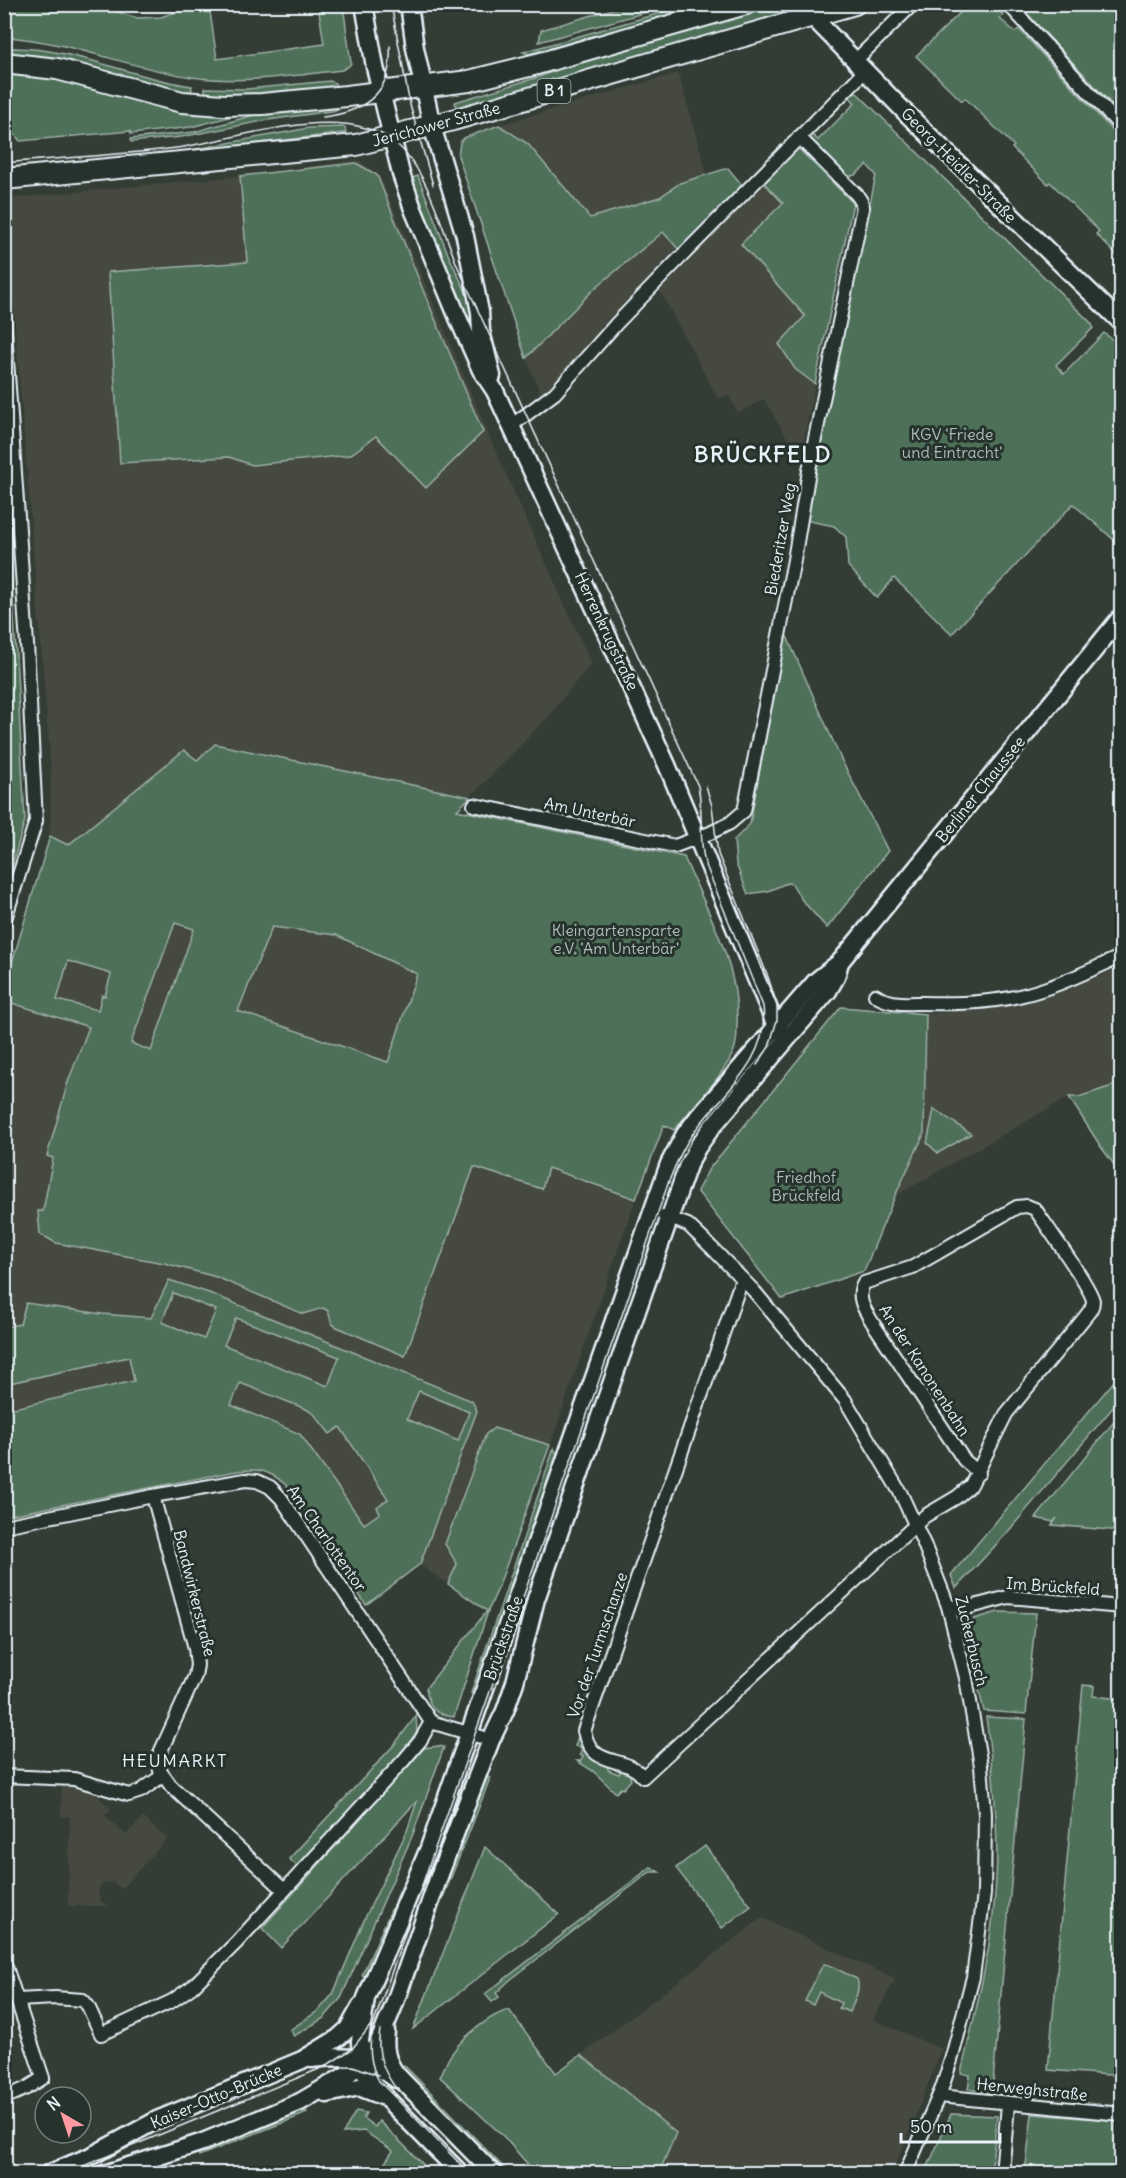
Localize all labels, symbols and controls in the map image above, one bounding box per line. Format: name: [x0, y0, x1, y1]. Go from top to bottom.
road number: B 1: [538, 79, 570, 103]
street label: Jerichower Straße: [370, 97, 502, 151]
street label: Georg-Heidler-Straße: [897, 103, 1021, 227]
park label: KGV 'Friede und Eintracht': [902, 424, 1002, 462]
district label: BRÜCKFELD: [694, 440, 832, 468]
street label: Biederitzer Weg: [760, 481, 800, 597]
street label: Herrenkrugstraße: [571, 568, 643, 694]
street label: Berliner Chaussee: [931, 732, 1029, 846]
street label: Am Unterbär: [542, 793, 638, 832]
park label: Kleingartensparte e.V. 'Am Unterbär': [552, 920, 680, 958]
park label: Friedhof Brückfeld: [771, 1167, 841, 1205]
street label: An der Kanonenbahn: [875, 1301, 975, 1439]
street label: Am Charlottentor: [283, 1481, 371, 1595]
street label: Bandwirkerstraße: [170, 1528, 220, 1658]
street label: Vor der Turmschanze: [563, 1569, 631, 1721]
street label: Im Brückfeld: [1006, 1573, 1100, 1599]
street label: Brückstraße: [479, 1593, 527, 1683]
street label: Zuckerbusch: [951, 1594, 993, 1688]
district label: HEUMARKT: [122, 1749, 228, 1772]
street label: Kaiser-Otto-Brücke: [147, 2059, 285, 2133]
street label: Herweghstraße: [976, 2073, 1088, 2105]
north arrow: [33, 2085, 93, 2145]
text: N: [43, 2092, 64, 2115]
scale bar: [901, 2106, 1000, 2144]
text: 50 m: [910, 2115, 952, 2138]

